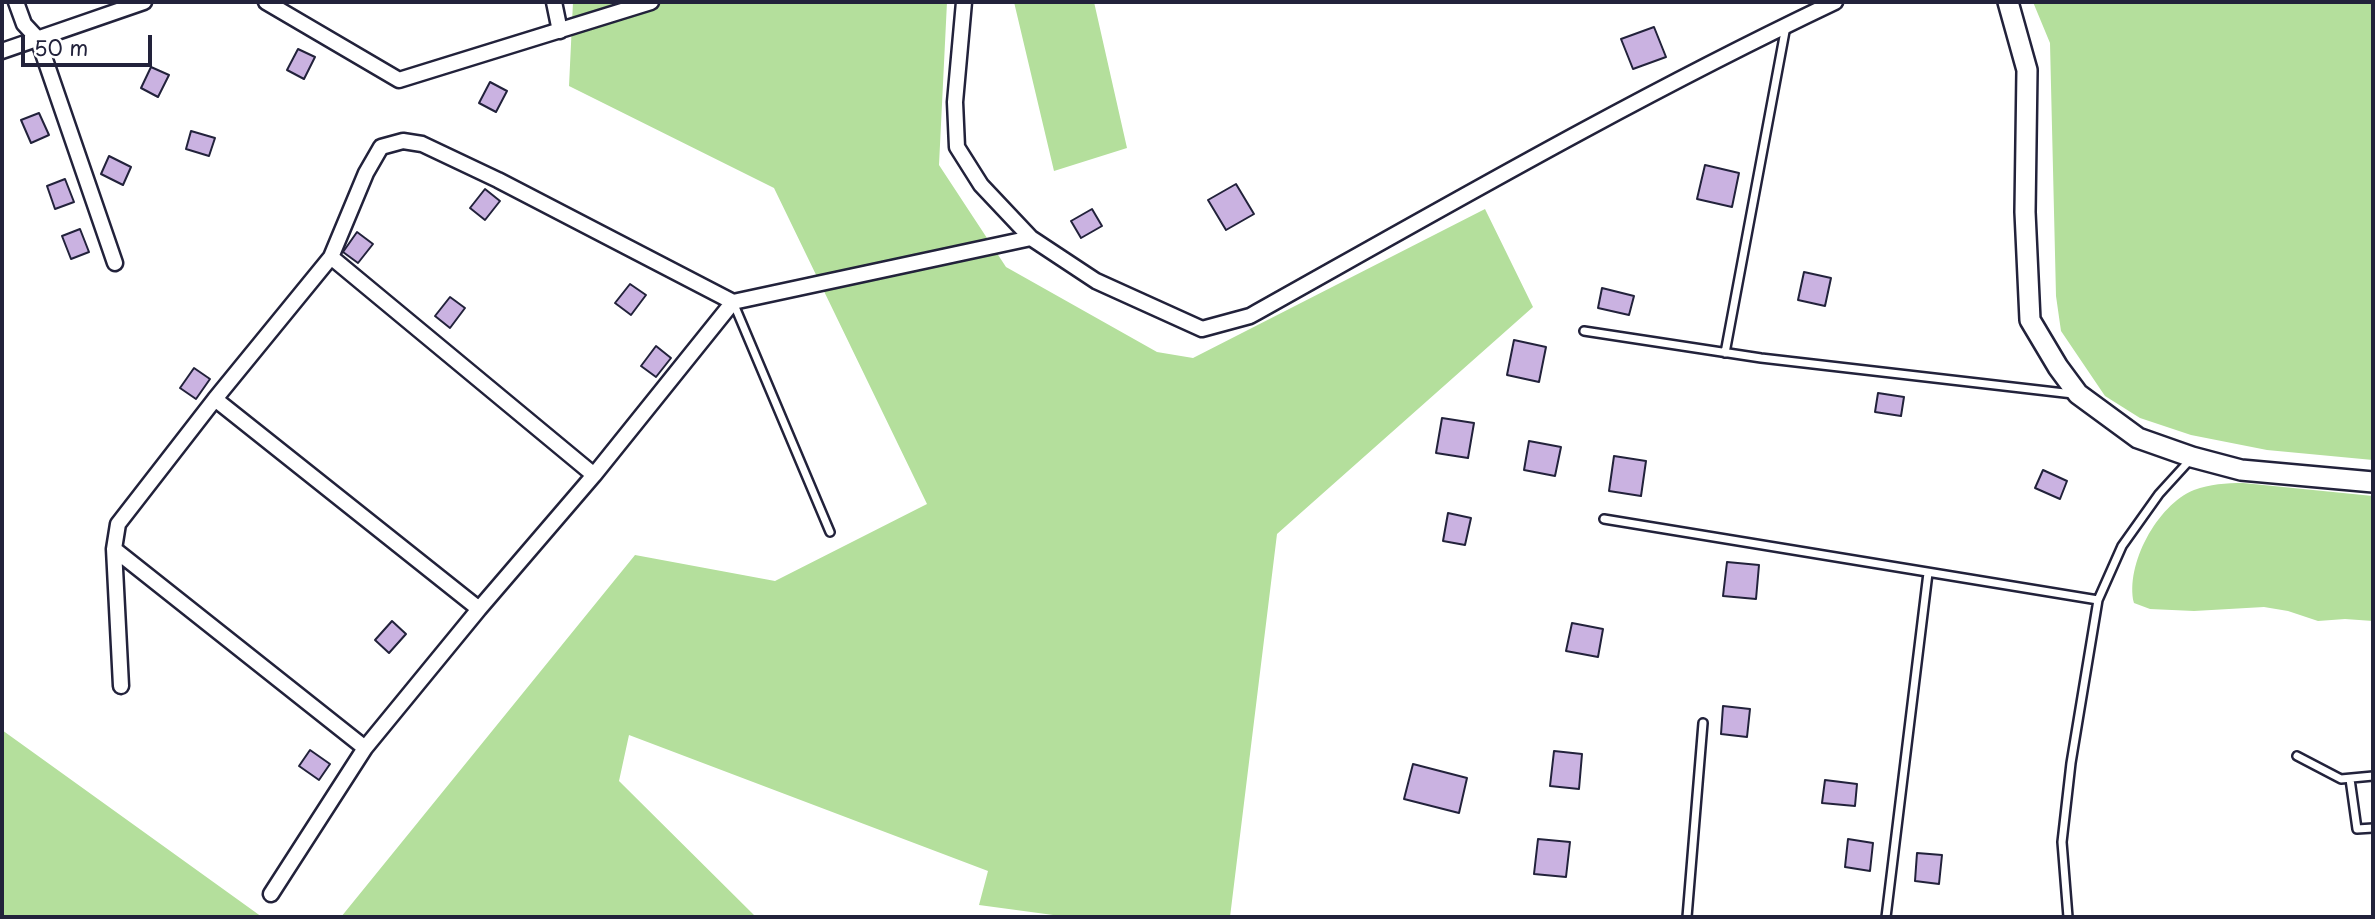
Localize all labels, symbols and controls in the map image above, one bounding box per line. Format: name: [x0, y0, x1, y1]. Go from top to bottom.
scale bar: [24, 21, 156, 65]
text: 50 m: [34, 31, 88, 63]

